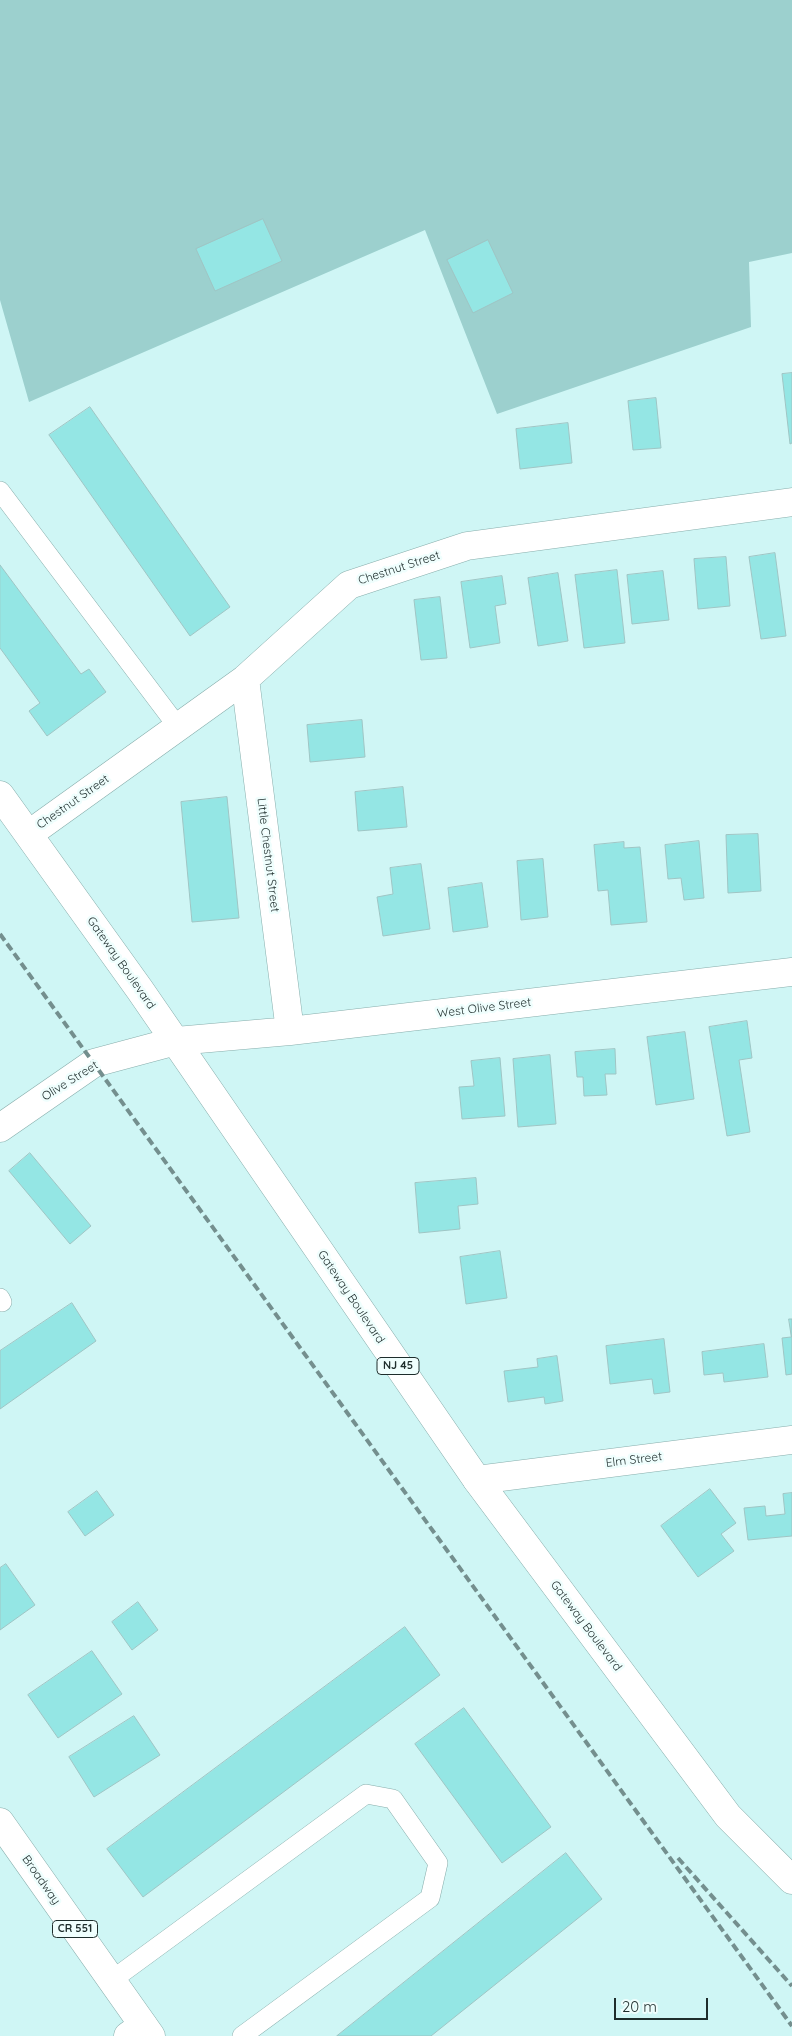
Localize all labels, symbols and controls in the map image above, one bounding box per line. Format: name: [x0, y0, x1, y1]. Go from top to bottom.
street label: Chestnut Street: [356, 548, 442, 588]
street label: Chestnut Street: [34, 772, 112, 832]
street label: Little Chestnut Street: [254, 797, 282, 913]
street label: Gateway Boulevard: [84, 914, 158, 1012]
street label: West Olive Street: [436, 995, 532, 1021]
street label: Olive Street: [39, 1058, 101, 1104]
street label: Gateway Boulevard: [314, 1248, 388, 1346]
road number: NJ 45: [377, 1358, 419, 1374]
street label: Elm Street: [605, 1449, 663, 1471]
street label: Gateway Boulevard: [547, 1578, 625, 1674]
street label: Broadway: [19, 1852, 63, 1908]
road number: CR 551: [52, 1920, 98, 1938]
scale bar: [617, 1988, 711, 2020]
text: 20 m: [622, 1997, 657, 2016]

